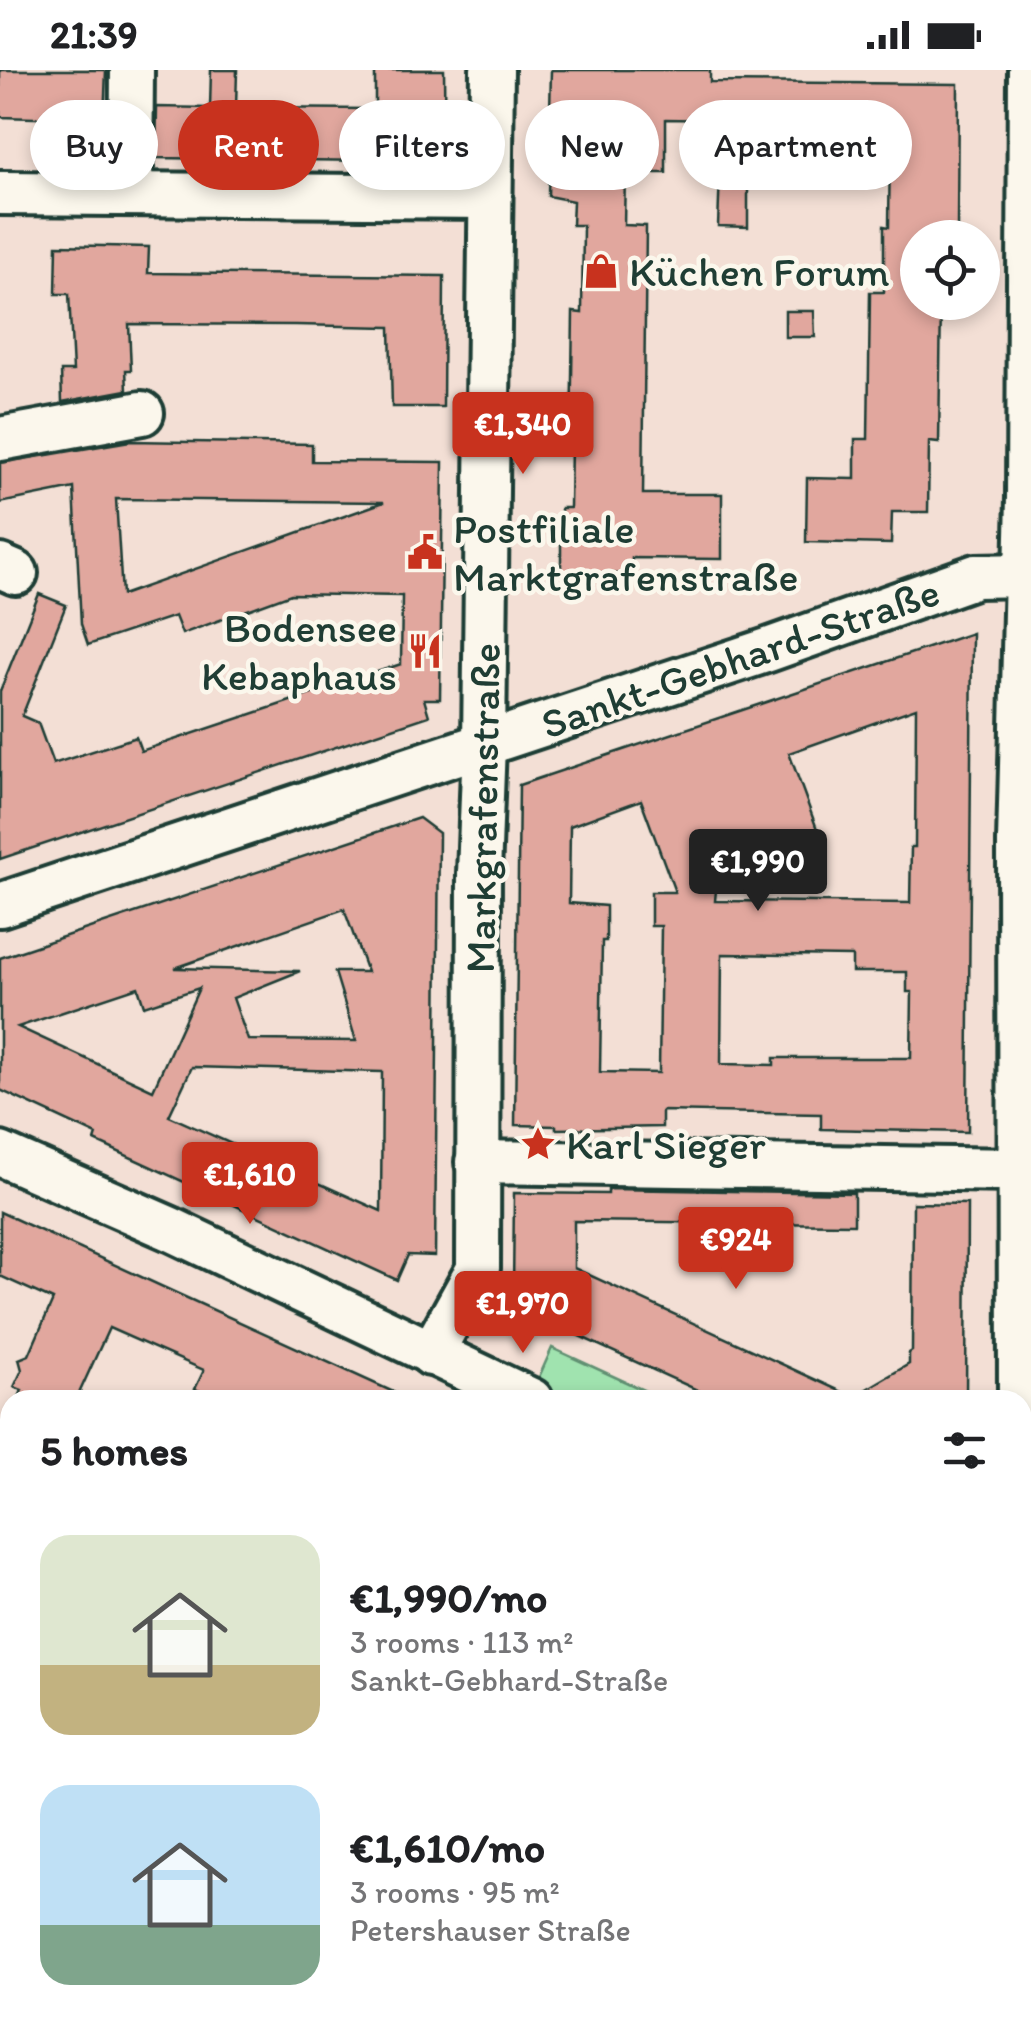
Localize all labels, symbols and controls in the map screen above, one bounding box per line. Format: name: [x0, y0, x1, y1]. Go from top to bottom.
text: 21:39: [50, 12, 138, 58]
chip: Buy: [30, 100, 158, 190]
chip: Rent: [178, 100, 319, 190]
chip: Filters: [339, 100, 505, 190]
chip: New: [525, 100, 659, 190]
chip: Apartment: [679, 100, 912, 190]
map controls: [900, 220, 1000, 320]
button: locate: [900, 220, 1000, 320]
place label: Küchen Forum: [629, 246, 890, 297]
shop icon: Küchen Forum: [582, 252, 620, 290]
pin: €1,340: [442, 392, 604, 477]
text: €1,340: [474, 405, 572, 443]
place label: Postfiliale Marktgrafenstraße: [453, 503, 798, 602]
public building icon: Postfiliale Marktgrafenstraße: [406, 533, 444, 571]
street label: Sankt-Gebhard-Straße: [534, 565, 946, 750]
place label: Bodensee Kebaphaus: [201, 602, 397, 701]
restaurant icon: Bodensee Kebaphaus: [406, 632, 444, 670]
street label: Markgrafenstraße: [454, 642, 511, 974]
pin: €1,990: [677, 829, 839, 914]
text: €1,990: [711, 842, 805, 880]
place label: Karl Sieger: [566, 1119, 766, 1170]
place icon: Karl Sieger: [519, 1125, 557, 1163]
pin: €1,610: [169, 1142, 331, 1227]
text: €1,610: [204, 1155, 296, 1193]
pin: €924: [677, 1207, 795, 1292]
text: €924: [700, 1220, 772, 1258]
pin: €1,970: [442, 1271, 604, 1356]
text: €1,970: [476, 1284, 570, 1322]
icon: filters: [937, 1423, 992, 1478]
text: 5 homes: [40, 1425, 188, 1476]
text: €1,990/mo: [350, 1572, 548, 1623]
icon: home: [120, 1575, 240, 1695]
text: 3 rooms · 113 m²: [350, 1623, 573, 1661]
text: Sankt-Gebhard-Straße: [350, 1661, 668, 1699]
text: €1,610/mo: [350, 1822, 545, 1873]
icon: home: [120, 1825, 240, 1945]
text: 3 rooms · 95 m²: [350, 1873, 560, 1911]
text: Petershauser Straße: [350, 1911, 631, 1949]

